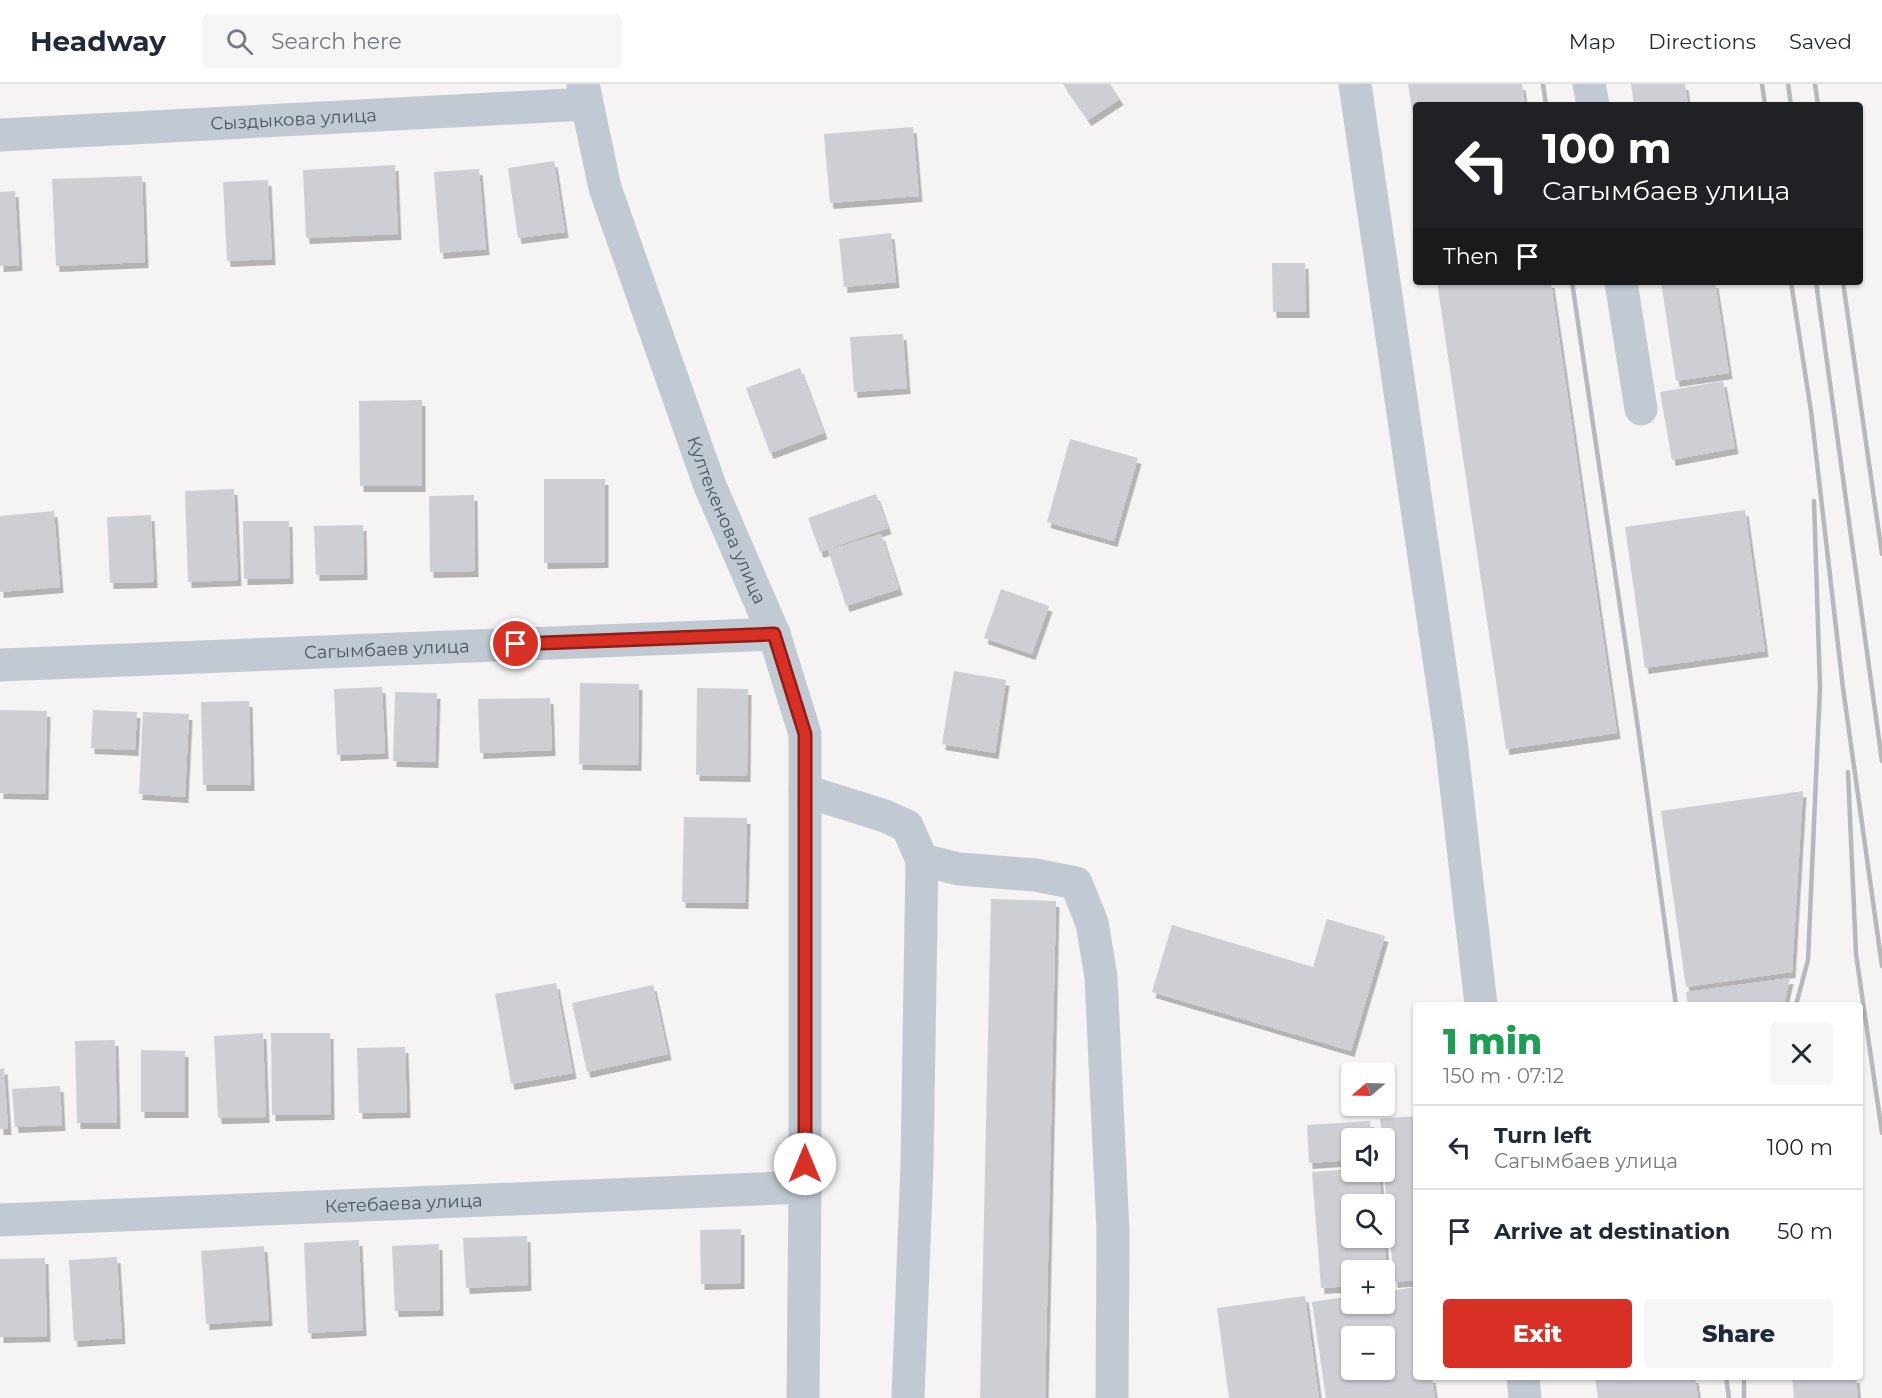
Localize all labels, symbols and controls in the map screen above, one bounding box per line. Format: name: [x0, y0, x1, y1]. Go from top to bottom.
search box: [202, 14, 622, 68]
text: Headway: [30, 24, 166, 58]
icon: search: [223, 25, 256, 58]
text: Search here: [271, 28, 402, 55]
text: Map: [1569, 29, 1615, 54]
text: Directions: [1648, 29, 1756, 54]
text: Saved: [1789, 29, 1852, 54]
street label: Сыздыкова улица: [210, 104, 377, 135]
text: 100 m: [1542, 122, 1671, 174]
icon: left: [1443, 126, 1521, 204]
text: Сагымбаев улица: [1542, 174, 1790, 207]
icon: arrive: [1511, 240, 1544, 273]
text: Then: [1443, 243, 1499, 270]
street label: Култекенова улица: [682, 433, 771, 607]
pin: [490, 618, 541, 669]
icon: arrive: [499, 627, 532, 660]
street label: Сагымбаев улица: [304, 635, 470, 664]
text: 1 min: [1443, 1019, 1542, 1063]
button: close: [1770, 1022, 1833, 1085]
north arrow: [1341, 1062, 1395, 1116]
map controls: [1341, 1062, 1395, 1380]
text: 150 m · 07:12: [1443, 1064, 1564, 1088]
text: Turn left: [1494, 1122, 1592, 1149]
button: sound: [1341, 1128, 1395, 1182]
icon: left: [1443, 1131, 1476, 1164]
position arrow: [773, 1132, 837, 1196]
text: 100 m: [1767, 1134, 1833, 1161]
text: Сагымбаев улица: [1494, 1149, 1678, 1173]
street label: Кетебаева улица: [324, 1189, 483, 1218]
button: search: [1341, 1194, 1395, 1248]
icon: arrive: [1443, 1215, 1476, 1248]
text: Arrive at destination: [1494, 1218, 1730, 1245]
text: 50 m: [1777, 1218, 1833, 1245]
button: +: [1341, 1260, 1395, 1314]
button: Exit: [1443, 1299, 1632, 1368]
button: Share: [1644, 1299, 1833, 1368]
button: −: [1341, 1326, 1395, 1380]

